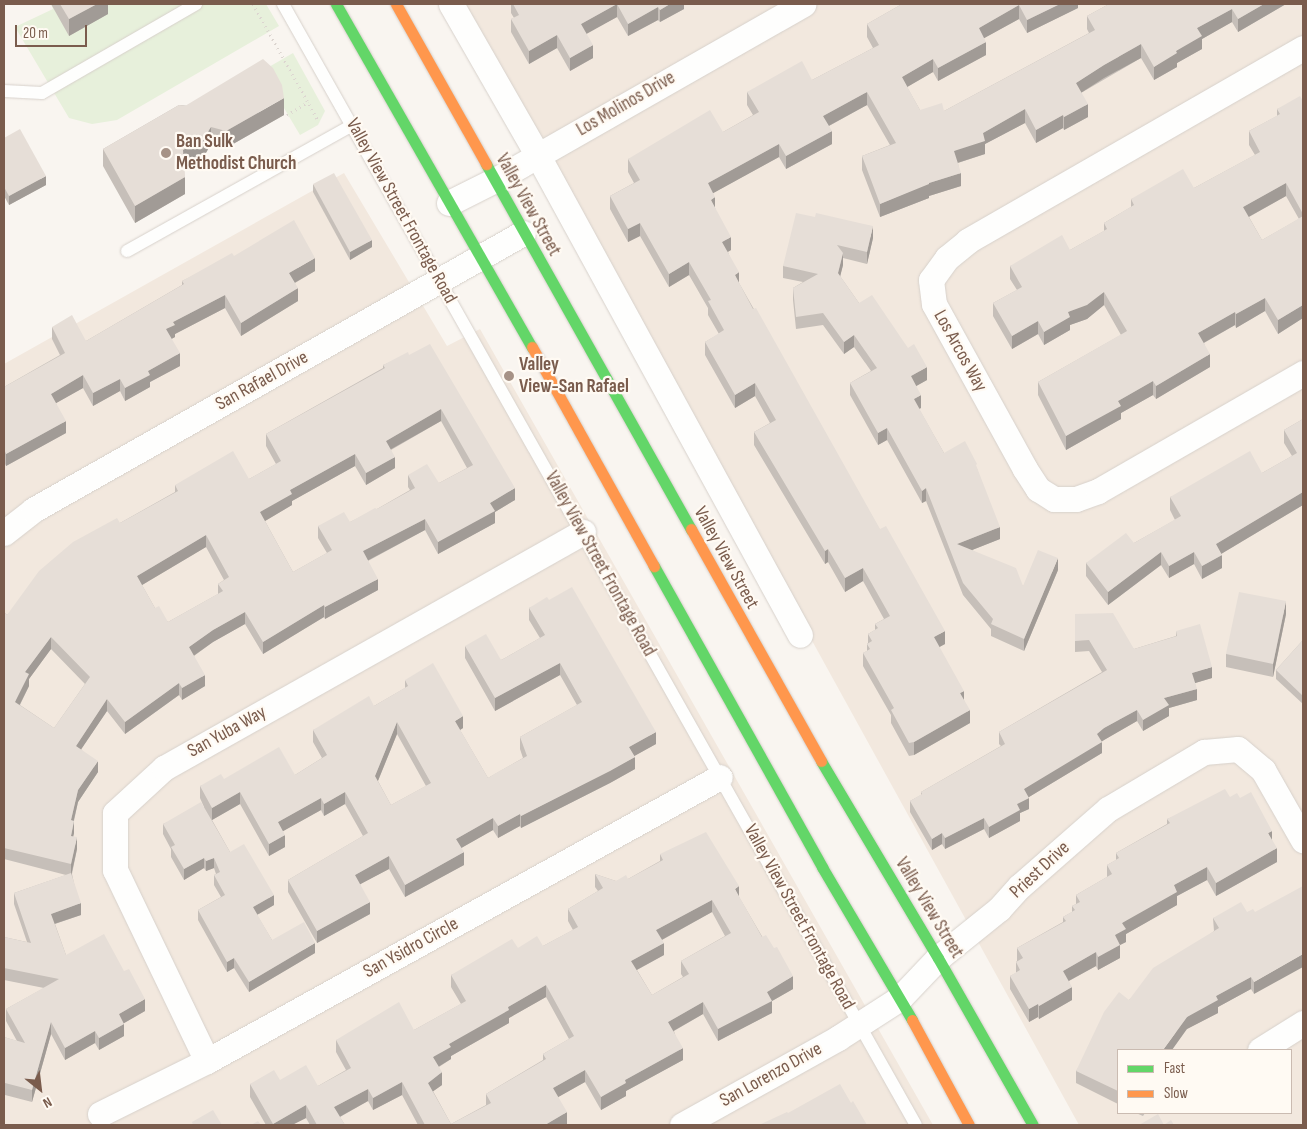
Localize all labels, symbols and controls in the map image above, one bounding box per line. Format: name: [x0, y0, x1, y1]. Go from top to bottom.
scale bar: [18, 15, 90, 47]
text: 20 m: [23, 24, 48, 43]
street label: Los Molinos Drive: [573, 67, 679, 141]
street label: Valley View Street Frontage Road: [341, 115, 461, 307]
place label: Ban Sulk Methodist Church: [176, 131, 296, 175]
marker: Ban Sulk Methodist Church: [160, 147, 172, 159]
street label: Valley View Street: [490, 150, 566, 260]
street label: Los Arcos Way: [928, 306, 992, 396]
street label: San Rafael Drive: [212, 346, 312, 416]
place label: Valley View-San Rafael: [519, 354, 629, 398]
marker: Valley View-San Rafael: [503, 370, 515, 382]
street label: Valley View Street Frontage Road: [540, 468, 660, 660]
street label: Valley View Street: [688, 503, 764, 613]
street label: San Yuba Way: [184, 701, 270, 763]
street label: Valley View Street Frontage Road: [739, 821, 859, 1013]
street label: Priest Drive: [1005, 837, 1075, 903]
street label: Valley View Street: [890, 853, 968, 963]
street label: San Ysidro Circle: [360, 913, 462, 983]
street label: San Lorenzo Drive: [716, 1038, 826, 1112]
legend: [1117, 1049, 1292, 1114]
text: Fast: [1164, 1059, 1185, 1078]
north arrow: [15, 1064, 65, 1114]
text: Slow: [1164, 1084, 1188, 1103]
text: N: [40, 1093, 55, 1112]

